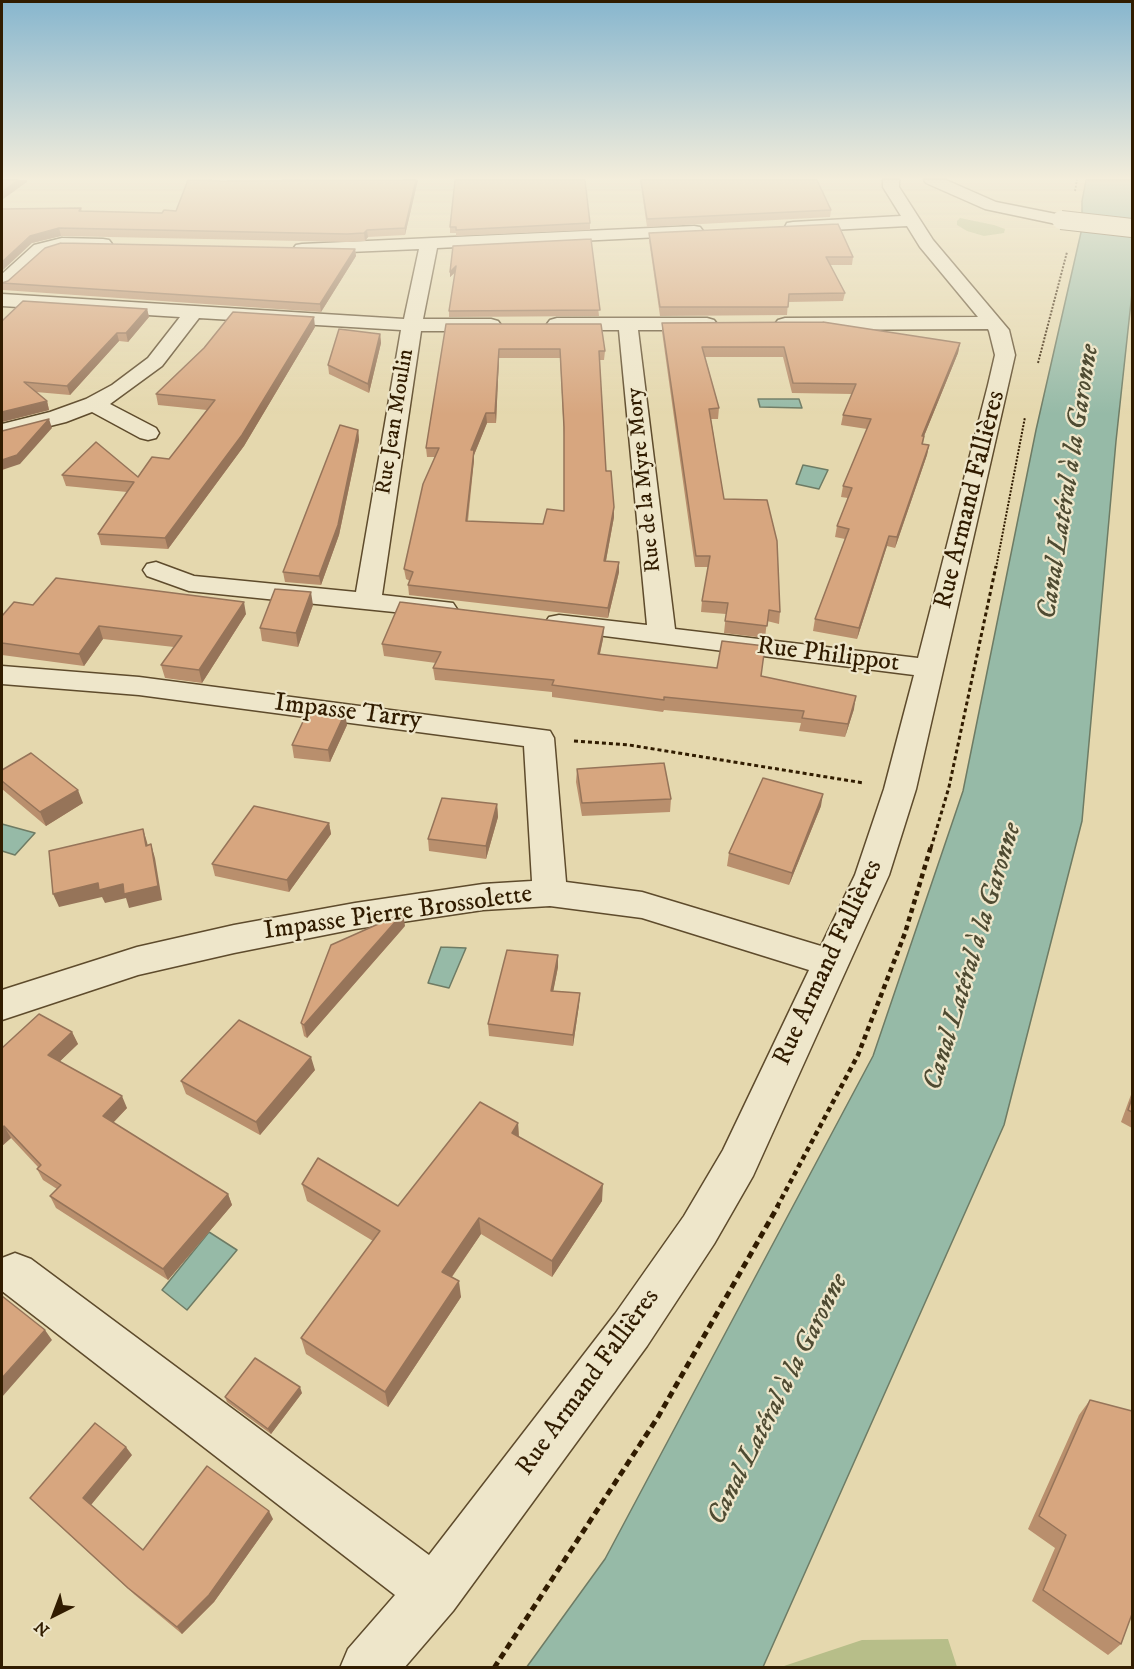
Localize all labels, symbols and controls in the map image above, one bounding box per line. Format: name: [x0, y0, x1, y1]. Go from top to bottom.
water label: Canal Latéral à la Garonne: [1032, 342, 1108, 622]
street label: Rue Jean Moulin: [371, 347, 421, 497]
street label: Rue de la Myre Mory: [622, 386, 668, 574]
street label: Rue Armand Fallières: [929, 388, 1013, 612]
street label: Rue Philippot: [755, 632, 901, 680]
street label: Impasse Tarry: [273, 688, 423, 738]
water label: Canal Latéral à la Garonne: [918, 819, 1030, 1095]
street label: Rue Armand Fallières: [768, 855, 890, 1071]
street label: Impasse Pierre Brossolette: [262, 880, 534, 948]
water label: Canal Latéral à la Garonne: [701, 1269, 857, 1531]
street label: Rue Armand Fallières: [511, 1283, 667, 1483]
north arrow: [24, 1585, 84, 1645]
text: N: [30, 1617, 54, 1640]

